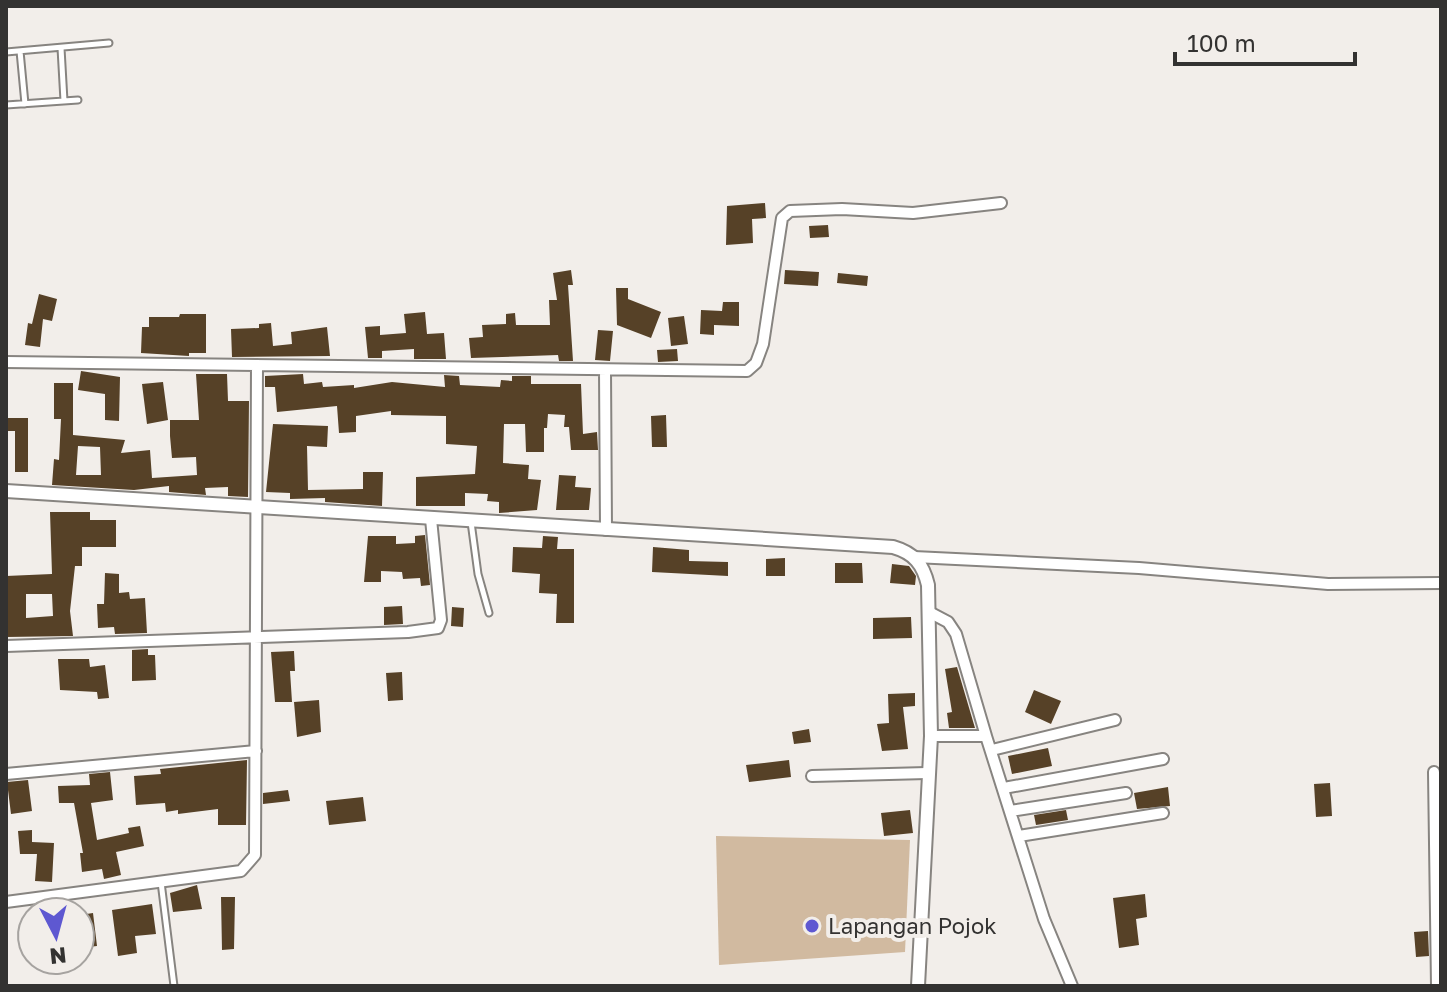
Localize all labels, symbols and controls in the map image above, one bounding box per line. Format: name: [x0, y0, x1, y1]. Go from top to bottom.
scale bar: [1175, 16, 1355, 66]
text: 100 m: [1187, 28, 1256, 57]
north arrow: [16, 896, 96, 976]
place label: Lapangan Pojok: [828, 912, 997, 939]
marker: Lapangan Pojok: [803, 917, 821, 935]
text: N: [48, 942, 68, 971]

